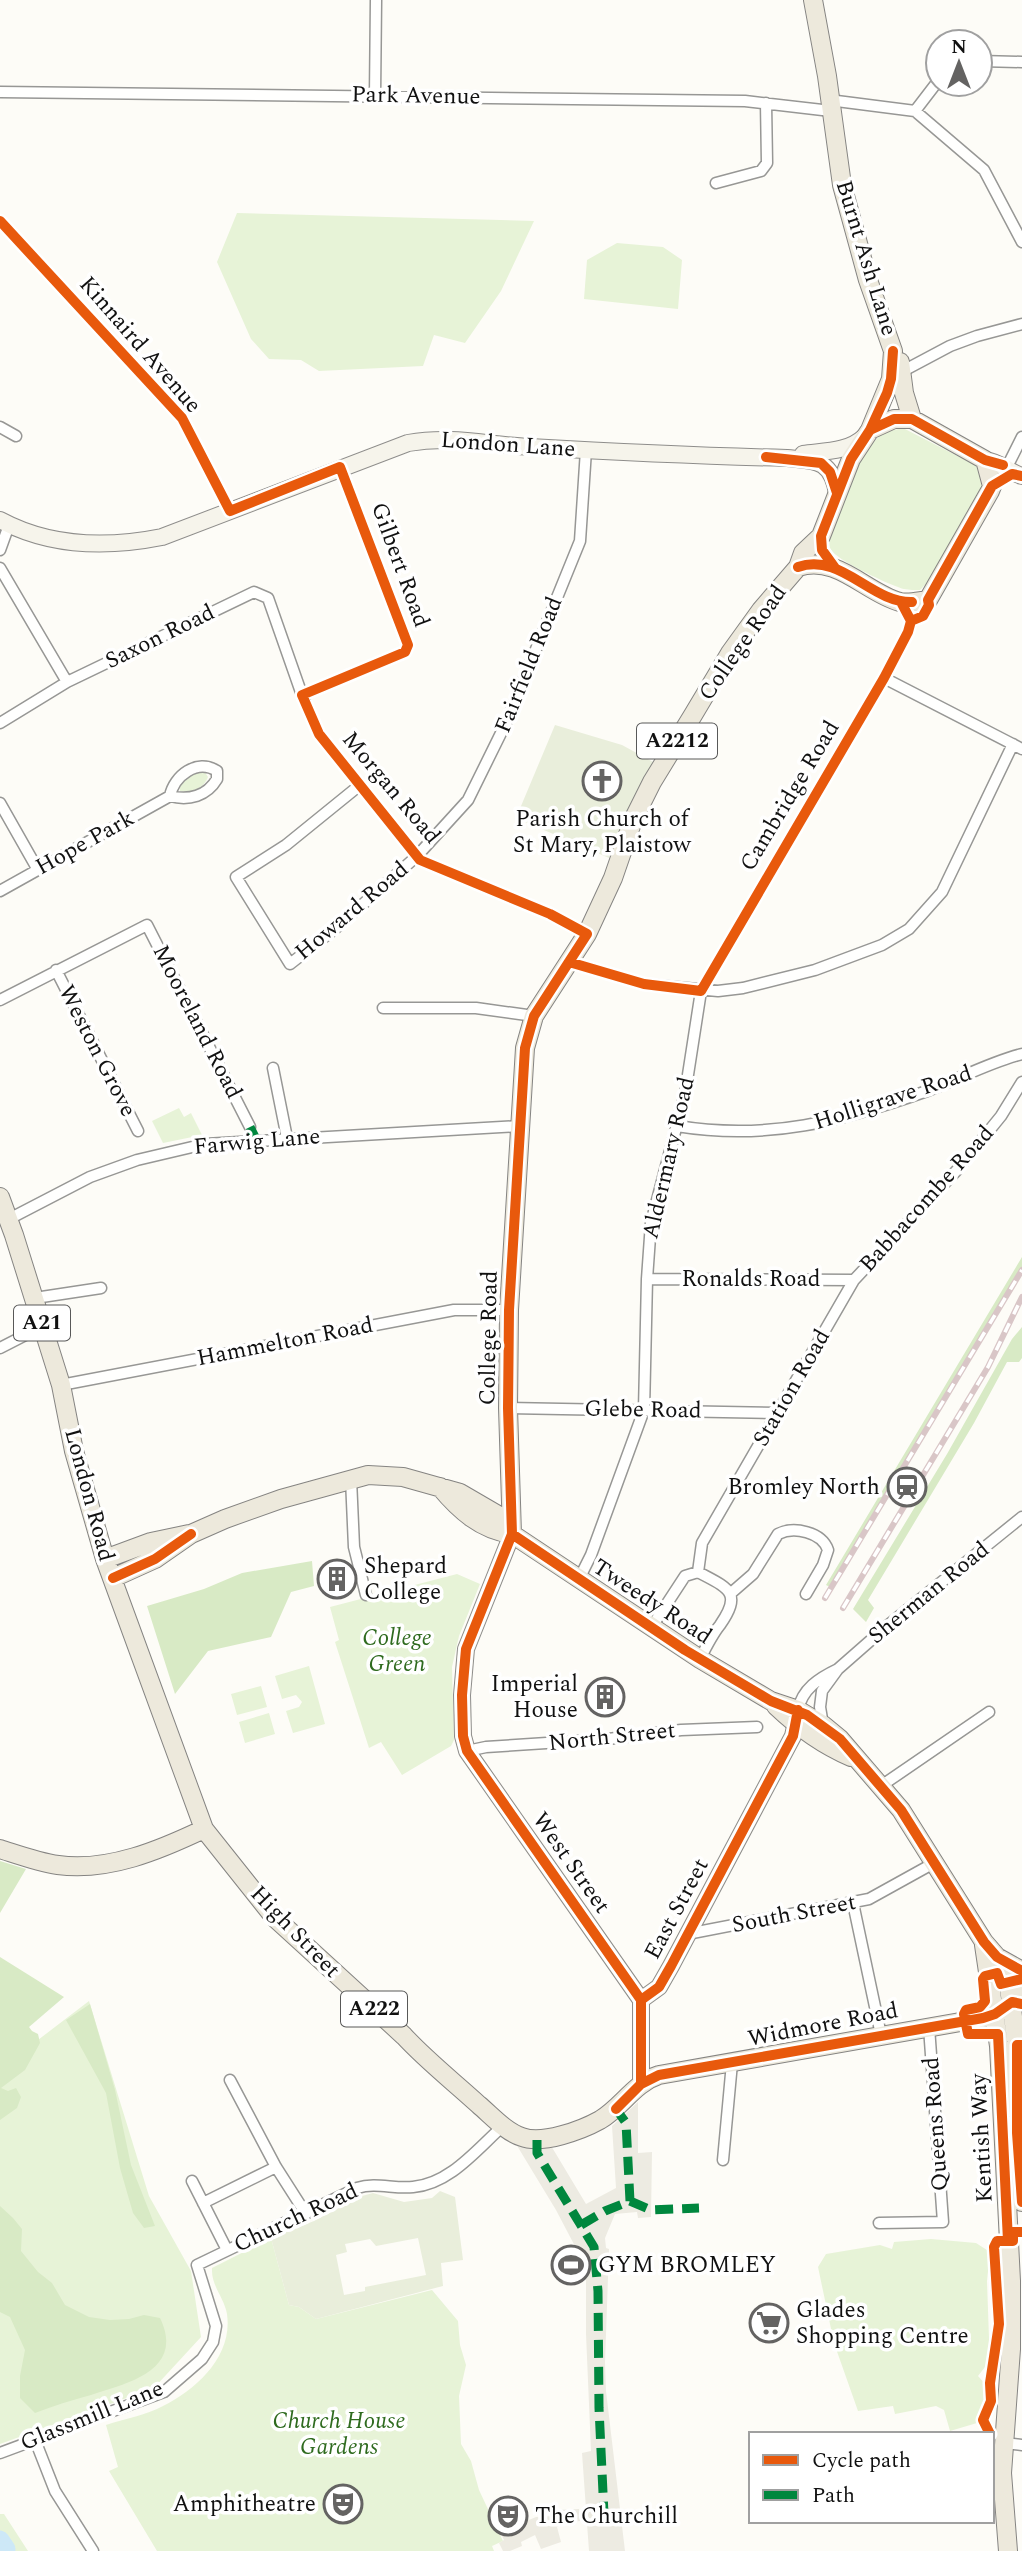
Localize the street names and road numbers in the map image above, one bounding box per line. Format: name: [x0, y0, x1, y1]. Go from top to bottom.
street label: Park Avenue: [351, 77, 481, 115]
street label: Burnt Ash Lane: [826, 176, 906, 340]
street label: Kinnaird Avenue: [70, 269, 210, 421]
street label: London Lane: [439, 423, 577, 467]
street label: Gilbert Road: [361, 498, 439, 632]
street label: College Road: [690, 578, 796, 708]
street label: Fairfield Road: [486, 591, 572, 739]
street label: Saxon Road: [99, 595, 221, 679]
street label: Cambridge Road: [731, 714, 849, 878]
street label: Morgan Road: [333, 724, 449, 852]
road number: A2212: [637, 724, 717, 758]
street label: Hope Park: [29, 801, 141, 885]
street label: Howard Road: [287, 853, 417, 969]
street label: Mooreland Road: [143, 939, 251, 1105]
street label: Weston Grove: [49, 979, 145, 1123]
street label: Holligrave Road: [809, 1056, 977, 1140]
street label: Aldermary Road: [633, 1073, 705, 1243]
street label: Babbacombe Road: [851, 1117, 1003, 1281]
street label: Farwig Lane: [192, 1119, 322, 1165]
street label: Ronalds Road: [681, 1262, 821, 1297]
street label: College Road: [470, 1270, 508, 1406]
road number: A21: [14, 1306, 70, 1340]
street label: Hammelton Road: [194, 1308, 376, 1376]
street label: Station Road: [744, 1323, 840, 1453]
street label: Glebe Road: [584, 1391, 702, 1429]
street label: London Road: [54, 1424, 124, 1566]
street label: Sherman Road: [861, 1533, 998, 1653]
street label: Tweedy Road: [585, 1550, 719, 1654]
street label: North Street: [547, 1713, 677, 1761]
street label: West Street: [523, 1805, 619, 1921]
street label: East Street: [636, 1852, 718, 1966]
street label: High Street: [242, 1878, 348, 1986]
street label: South Street: [729, 1885, 859, 1943]
road number: A222: [341, 1992, 407, 2026]
street label: Widmore Road: [745, 1993, 901, 2057]
street label: Queens Road: [914, 2055, 958, 2192]
street label: Kentish Way: [961, 2072, 1003, 2203]
street label: Church Road: [228, 2174, 364, 2262]
street label: Glassmill Lane: [15, 2371, 169, 2461]

